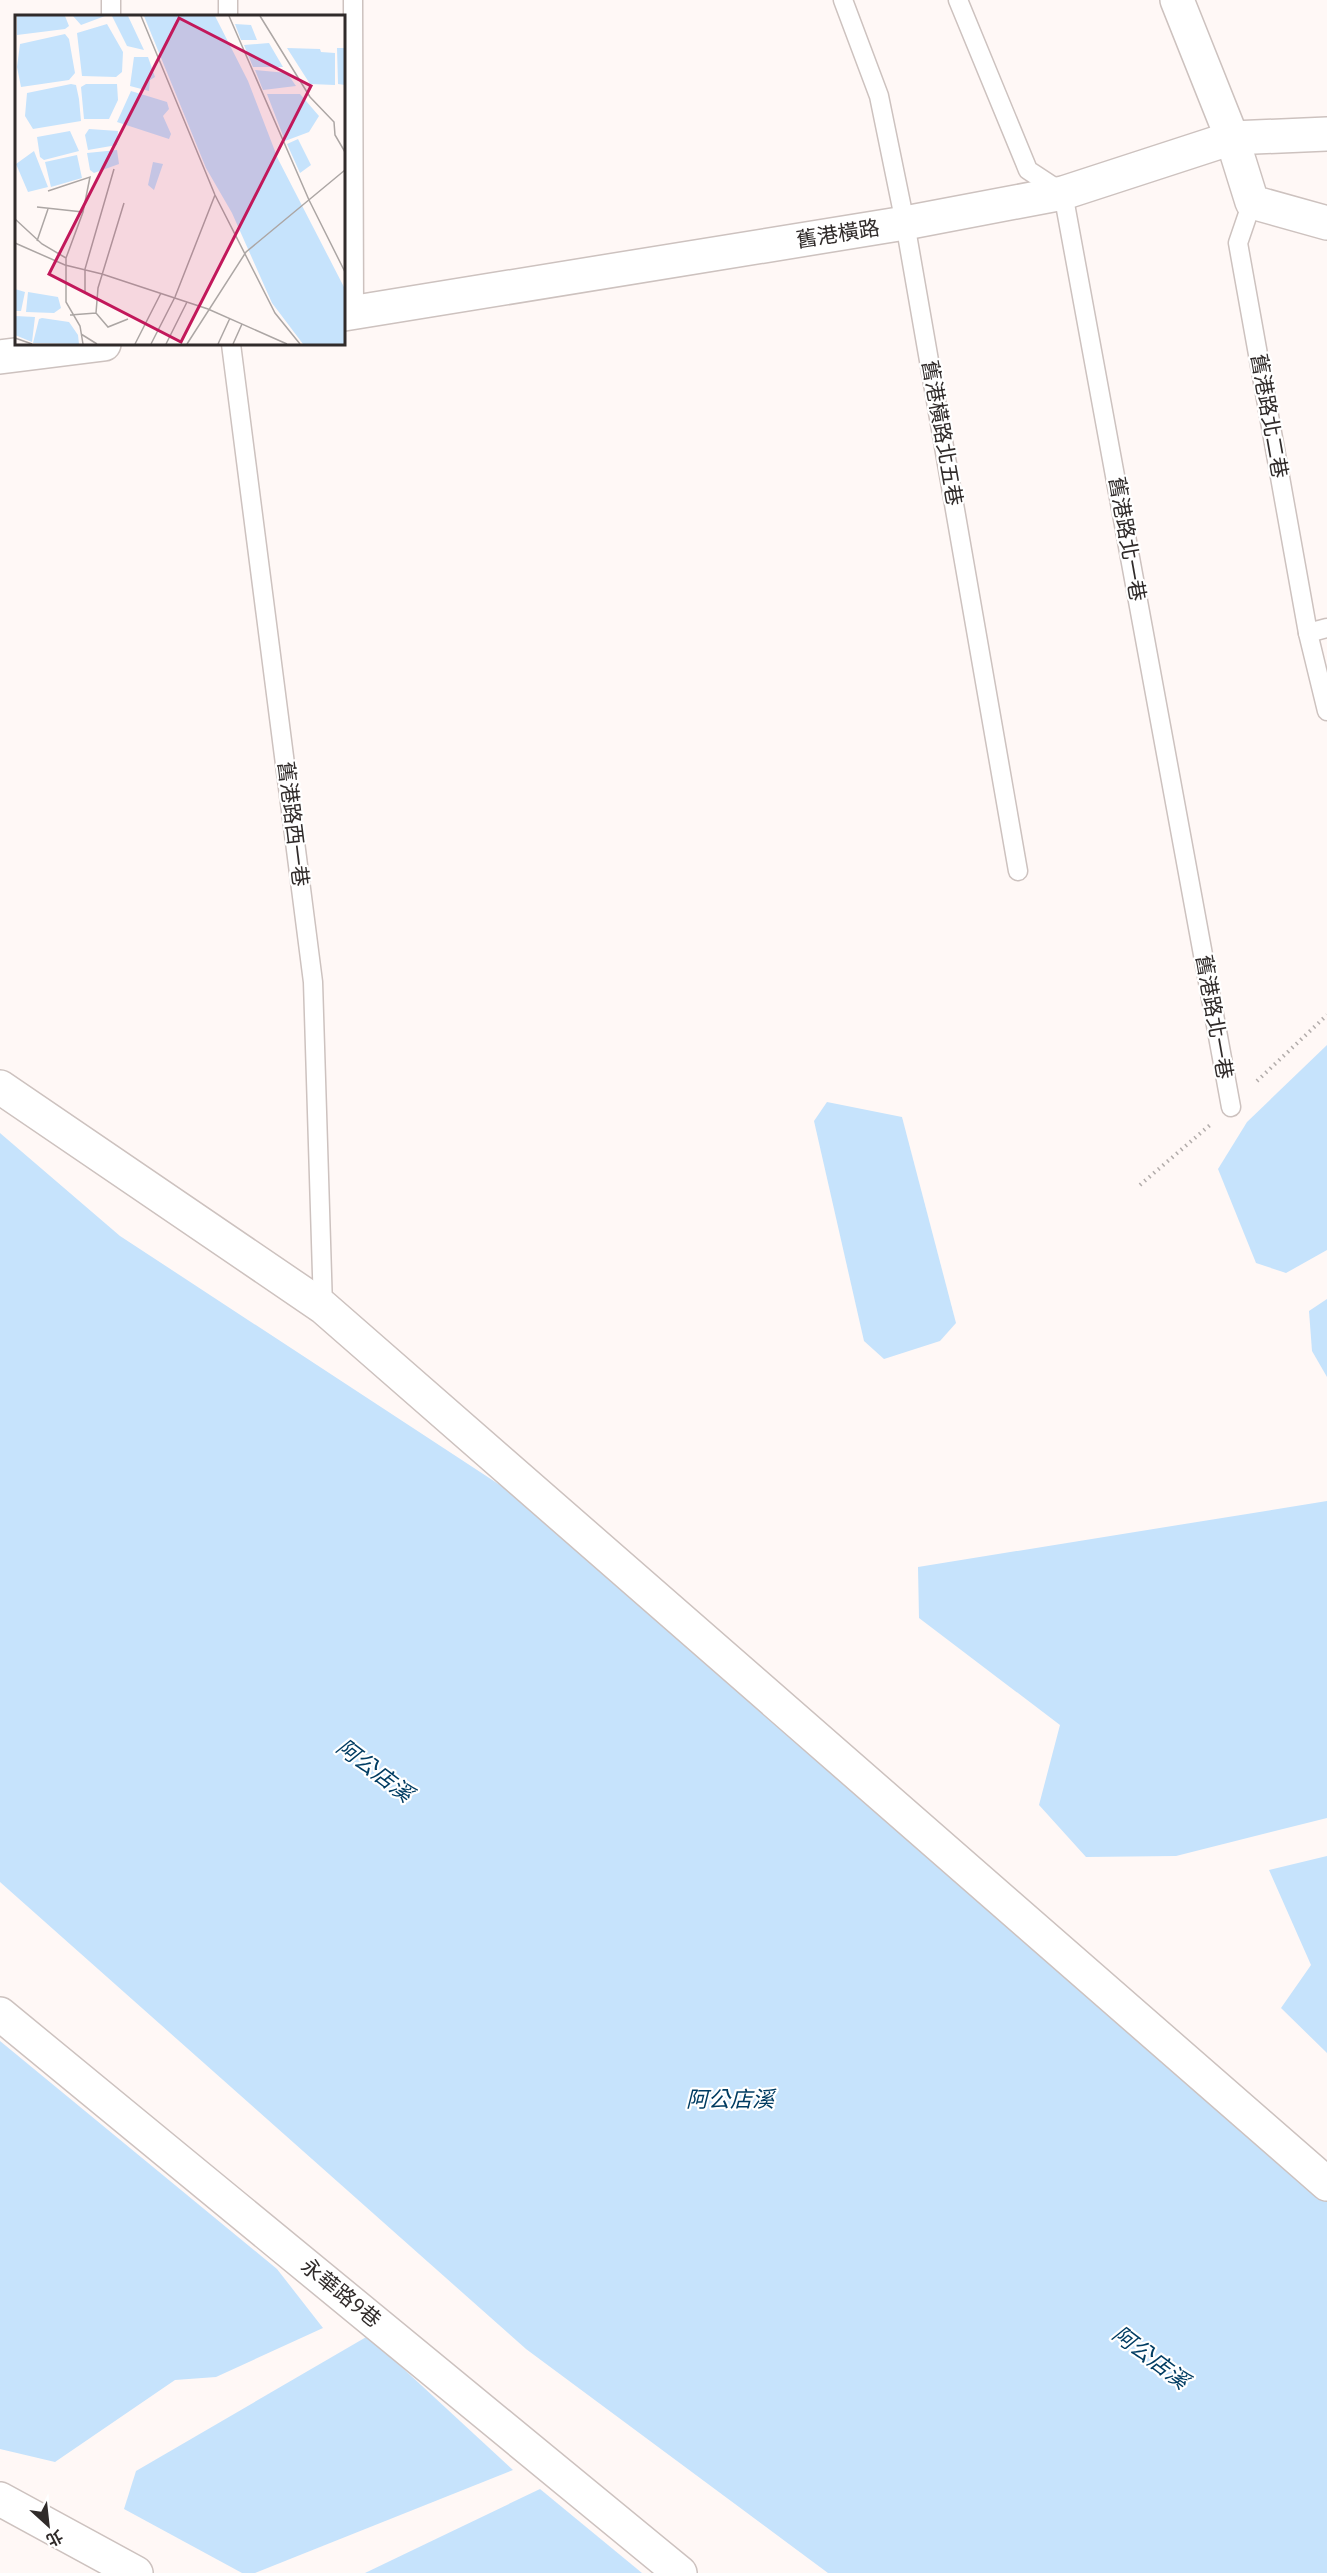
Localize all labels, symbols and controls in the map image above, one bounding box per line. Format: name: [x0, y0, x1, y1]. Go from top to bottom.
inset map: [15, 15, 345, 345]
street label: 舊港橫路: [794, 214, 882, 253]
street label: 舊港路北二巷: [1245, 352, 1294, 480]
street label: 舊港橫路北五巷: [916, 358, 969, 508]
street label: 舊港路北一巷: [1103, 475, 1152, 603]
street label: 舊港路西一巷: [272, 760, 315, 888]
street label: 舊港路北一巷: [1190, 953, 1239, 1081]
water label: 阿公店溪: [331, 1732, 421, 1809]
water label: 阿公店溪: [686, 2085, 777, 2113]
street label: 永華路9巷: [296, 2252, 387, 2333]
water label: 阿公店溪: [1107, 2319, 1197, 2396]
north arrow: [18, 2495, 78, 2555]
text: 北: [43, 2526, 66, 2551]

